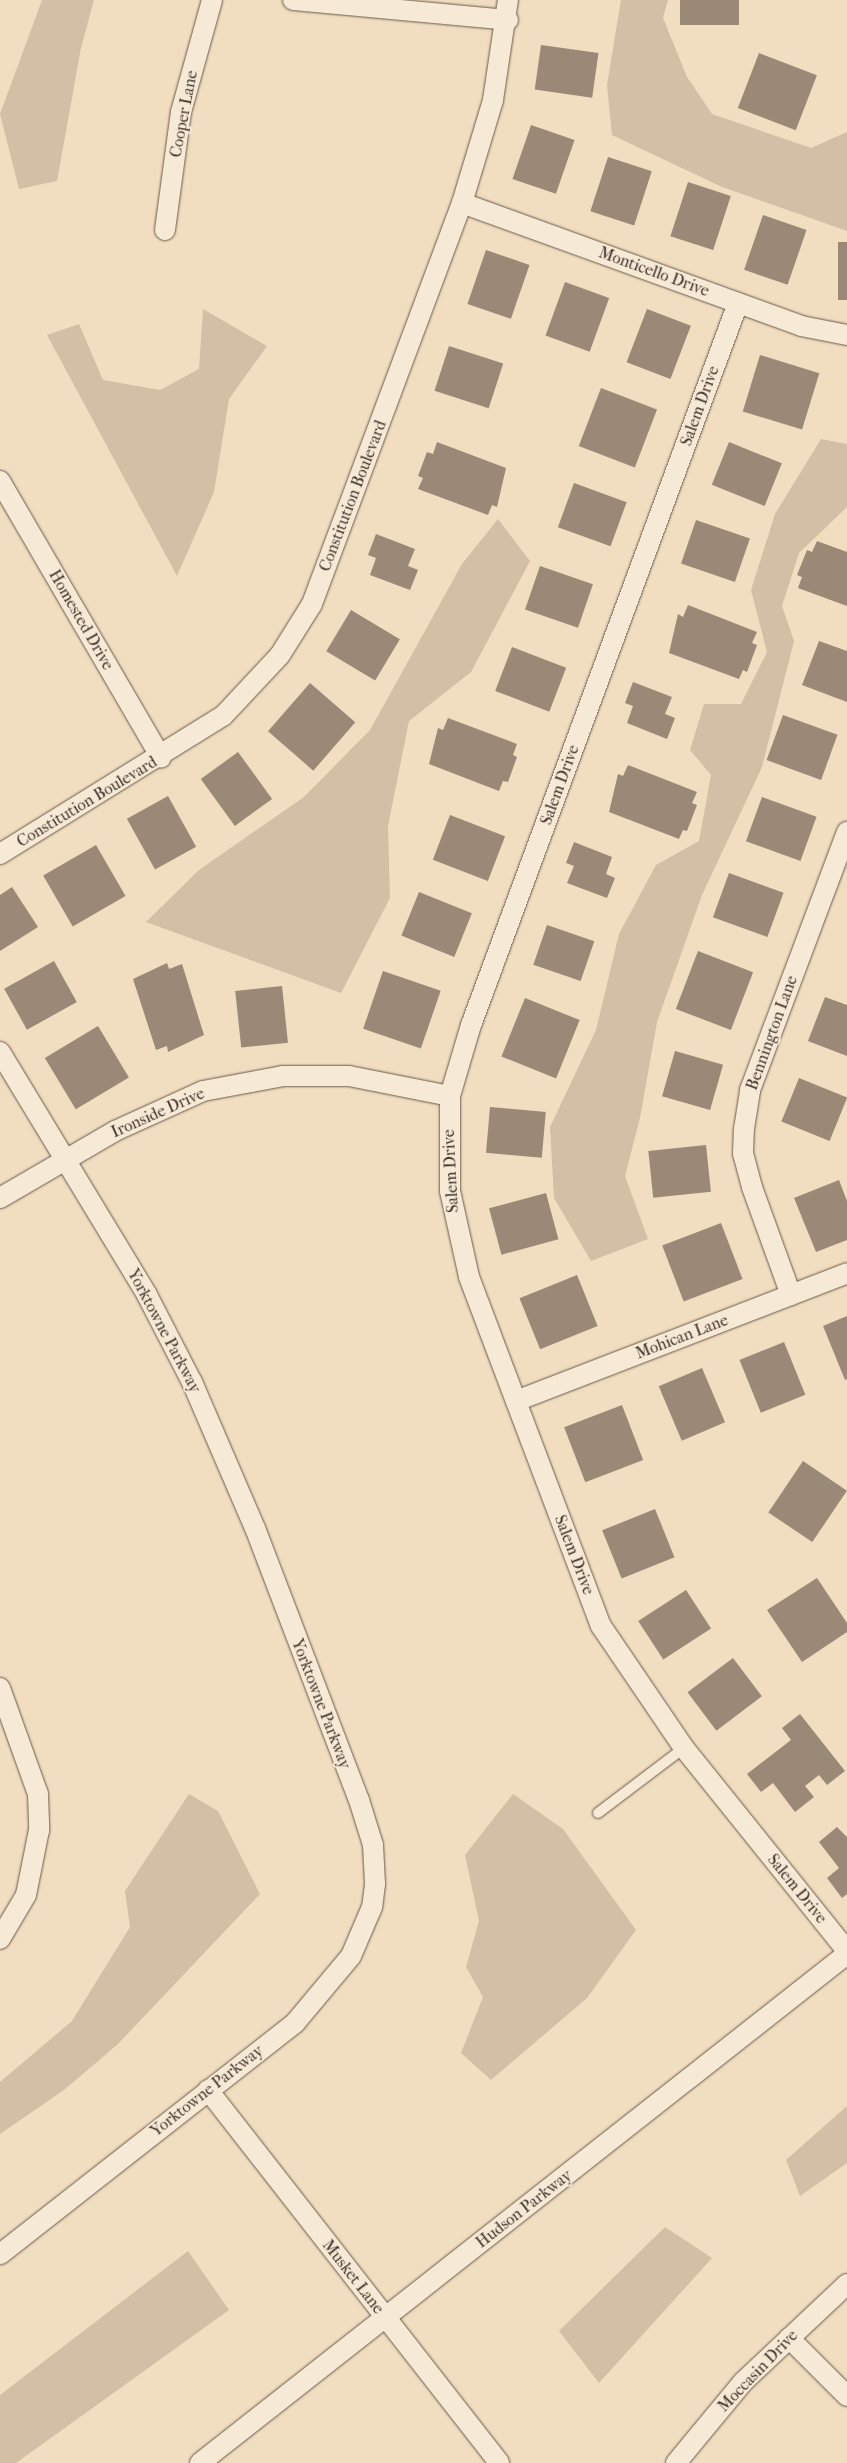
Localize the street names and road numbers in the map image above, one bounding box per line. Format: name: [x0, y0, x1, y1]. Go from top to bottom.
street label: Cooper Lane: [166, 69, 202, 159]
street label: Monticello Drive: [596, 243, 712, 301]
street label: Salem Drive: [677, 363, 723, 449]
street label: Constitution Boulevard: [315, 418, 391, 574]
street label: Homested Drive: [45, 567, 117, 673]
street label: Salem Drive: [537, 742, 583, 828]
street label: Constitution Boulevard: [13, 753, 161, 851]
street label: Bennington Lane: [742, 973, 802, 1093]
street label: Ironside Drive: [108, 1084, 208, 1142]
street label: Salem Drive: [439, 1129, 463, 1213]
street label: Yorktowne Parkway: [123, 1266, 205, 1396]
street label: Mohican Lane: [633, 1311, 731, 1363]
street label: Salem Drive: [550, 1512, 598, 1598]
street label: Yorktowne Parkway: [287, 1636, 355, 1772]
street label: Salem Drive: [763, 1850, 831, 1928]
street label: Yorktowne Parkway: [147, 2041, 267, 2141]
street label: Hudson Parkway: [472, 2166, 576, 2252]
street label: Musket Lane: [318, 2236, 388, 2318]
street label: Moccasin Drive: [714, 2326, 802, 2416]

